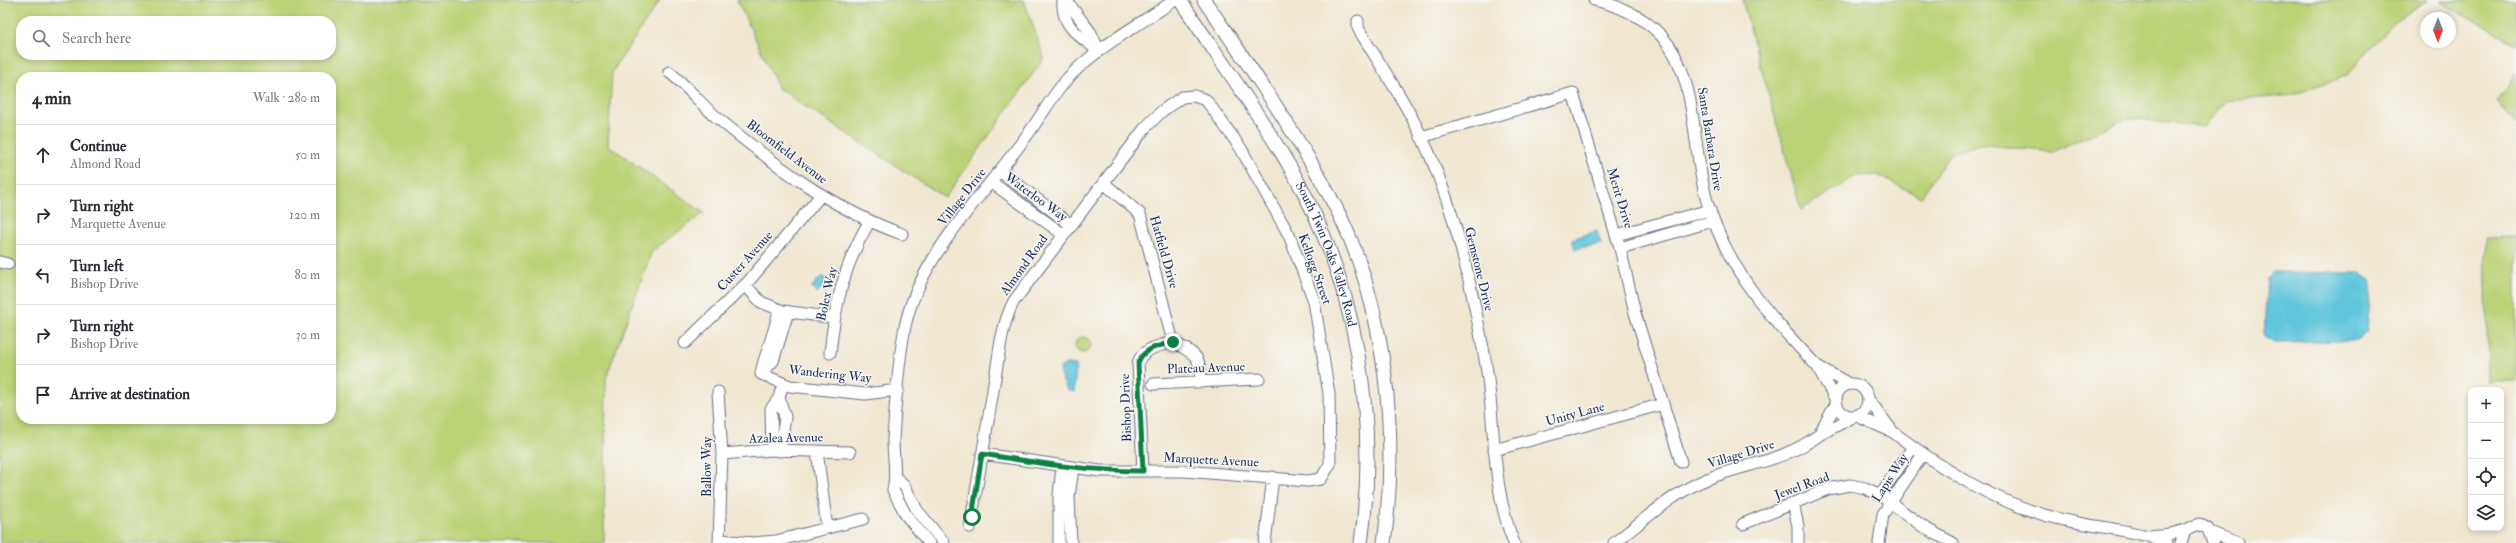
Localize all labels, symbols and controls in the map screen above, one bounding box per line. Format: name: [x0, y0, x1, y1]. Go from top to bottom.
north arrow: [2420, 12, 2456, 48]
search box: [16, 16, 336, 60]
icon: search: [30, 27, 52, 49]
text: Search here: [62, 29, 131, 48]
street label: Santa Barbara Drive: [1694, 86, 1726, 192]
text: 4 min: [32, 88, 71, 109]
text: Walk · 280 m: [253, 90, 320, 106]
street label: Bloomfield Avenue: [743, 116, 831, 188]
text: Continue: [70, 137, 126, 156]
icon: ahead: [32, 144, 54, 166]
text: 50 m: [295, 147, 320, 163]
text: Almond Road: [70, 156, 141, 172]
street label: Village Drive: [934, 164, 990, 229]
street label: Merit Drive: [1603, 166, 1637, 231]
street label: Waterloo Way: [1000, 168, 1071, 226]
street label: South Twin Oaks Valley Road: [1292, 179, 1360, 329]
text: Turn right: [70, 197, 133, 216]
icon: right: [32, 204, 54, 226]
text: 120 m: [289, 207, 320, 223]
street label: Hatfield Drive: [1146, 214, 1182, 291]
text: Marquette Avenue: [70, 216, 166, 232]
street label: Gemstone Drive: [1461, 225, 1497, 313]
street label: Custer Avenue: [714, 227, 777, 294]
street label: Almond Road: [996, 231, 1052, 299]
street label: Kellogg Street: [1295, 231, 1335, 307]
text: Turn left: [70, 257, 124, 276]
icon: left: [32, 264, 54, 286]
street label: Bolex Way: [813, 265, 842, 323]
text: 80 m: [294, 267, 320, 283]
text: Bishop Drive: [70, 276, 138, 292]
text: Turn right: [70, 317, 133, 336]
icon: right: [32, 324, 54, 346]
text: 30 m: [296, 327, 320, 343]
route end: [1164, 333, 1182, 351]
text: Bishop Drive: [70, 336, 138, 352]
street label: Plateau Avenue: [1167, 359, 1246, 377]
street label: Wandering Way: [787, 362, 872, 387]
street label: Bishop Drive: [1117, 373, 1136, 443]
icon: arrive: [32, 384, 54, 406]
text: Arrive at destination: [70, 385, 190, 404]
map controls: [2468, 387, 2504, 531]
button: +: [2468, 387, 2504, 423]
street label: Unity Lane: [1544, 398, 1607, 430]
button: −: [2468, 423, 2504, 459]
street label: Azalea Avenue: [748, 429, 824, 447]
street label: Village Drive: [1706, 436, 1777, 472]
street label: Ballow Way: [699, 437, 716, 497]
street label: Marquette Avenue: [1163, 450, 1260, 471]
street label: Lapis Way: [1868, 450, 1913, 506]
button: locate: [2468, 459, 2504, 495]
street label: Jewel Road: [1772, 469, 1832, 504]
button: layers: [2468, 495, 2504, 531]
route start: [963, 508, 981, 526]

